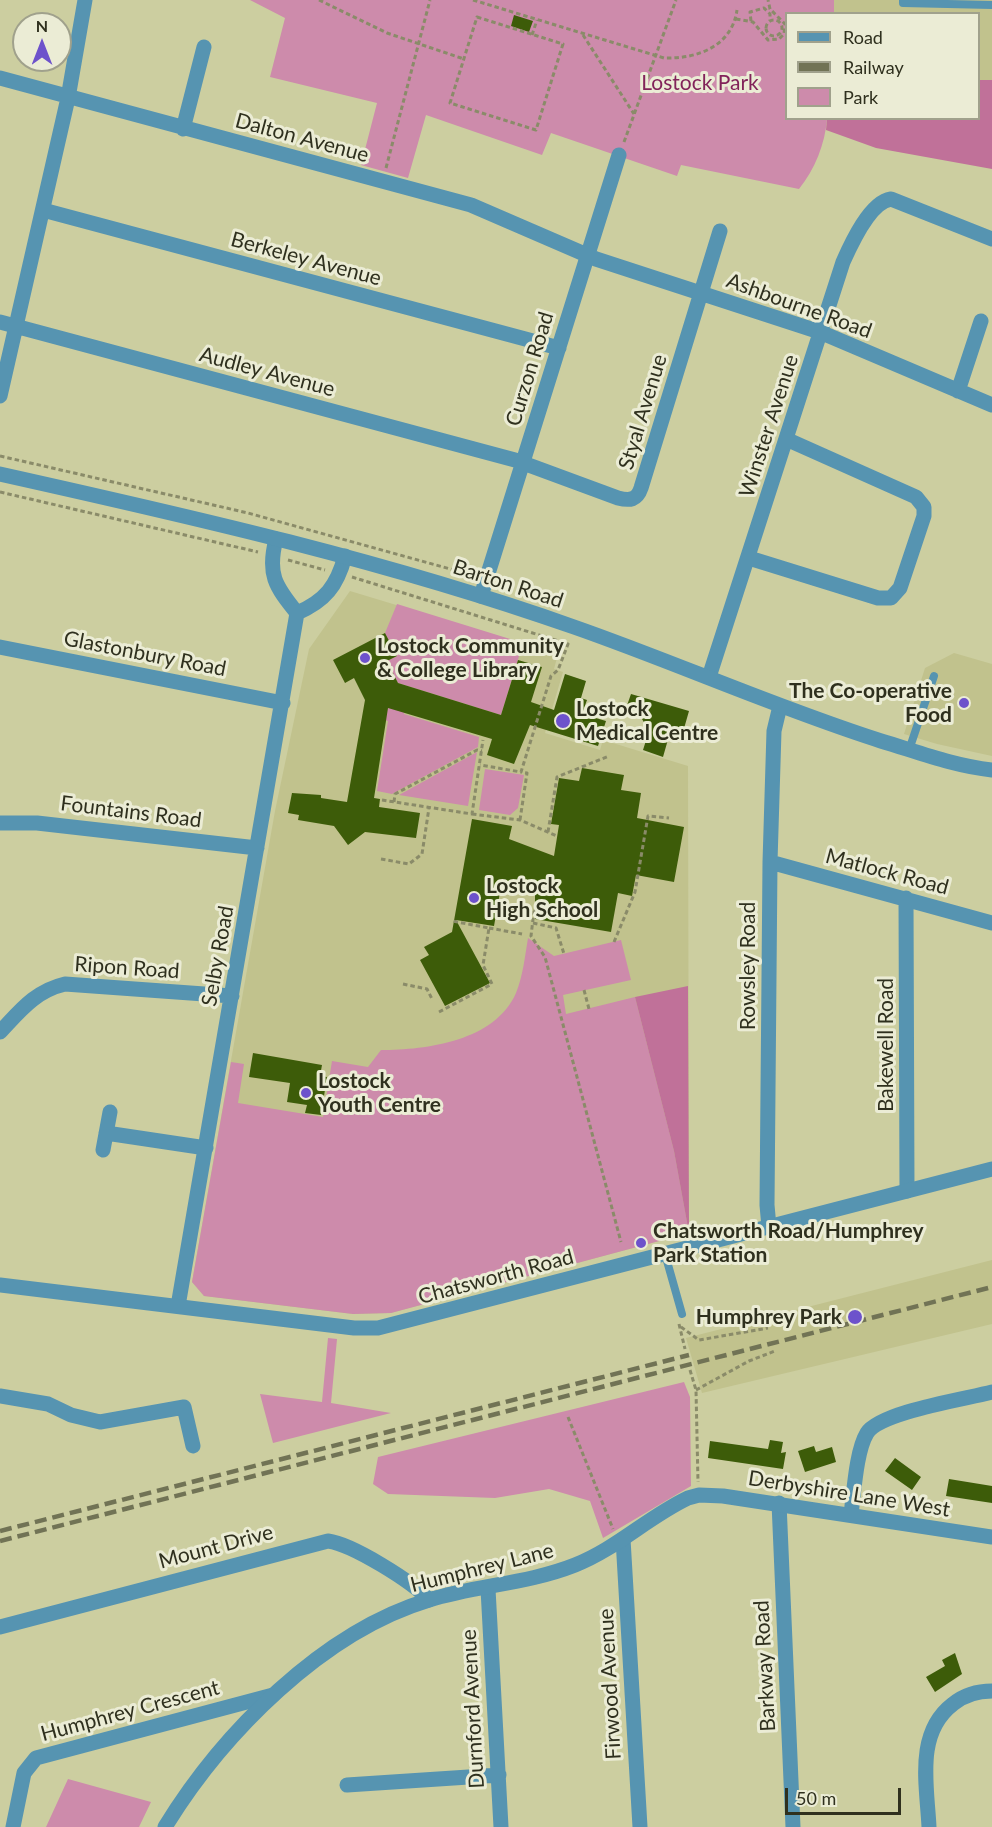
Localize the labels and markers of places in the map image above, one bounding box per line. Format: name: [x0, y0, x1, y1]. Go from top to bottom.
place label: Lostock Community & College Library: [377, 633, 564, 683]
marker: Lostock Community & College Library: [358, 651, 372, 665]
place label: The Co-operative Food: [789, 678, 952, 728]
place label: Lostock Medical Centre: [576, 696, 718, 746]
marker: The Co-operative Food: [957, 696, 971, 710]
marker: Lostock Medical Centre: [554, 712, 572, 730]
place label: Lostock High School: [486, 873, 598, 923]
marker: Lostock High School: [467, 891, 481, 905]
place label: Lostock Youth Centre: [318, 1068, 441, 1118]
marker: Lostock Youth Centre: [299, 1086, 313, 1100]
place label: Chatsworth Road/Humphrey Park Station: [653, 1218, 924, 1268]
marker: Chatsworth Road/Humphrey Park Station: [634, 1236, 648, 1250]
place label: Humphrey Park: [696, 1304, 842, 1330]
marker: Humphrey Park: [846, 1308, 864, 1326]

